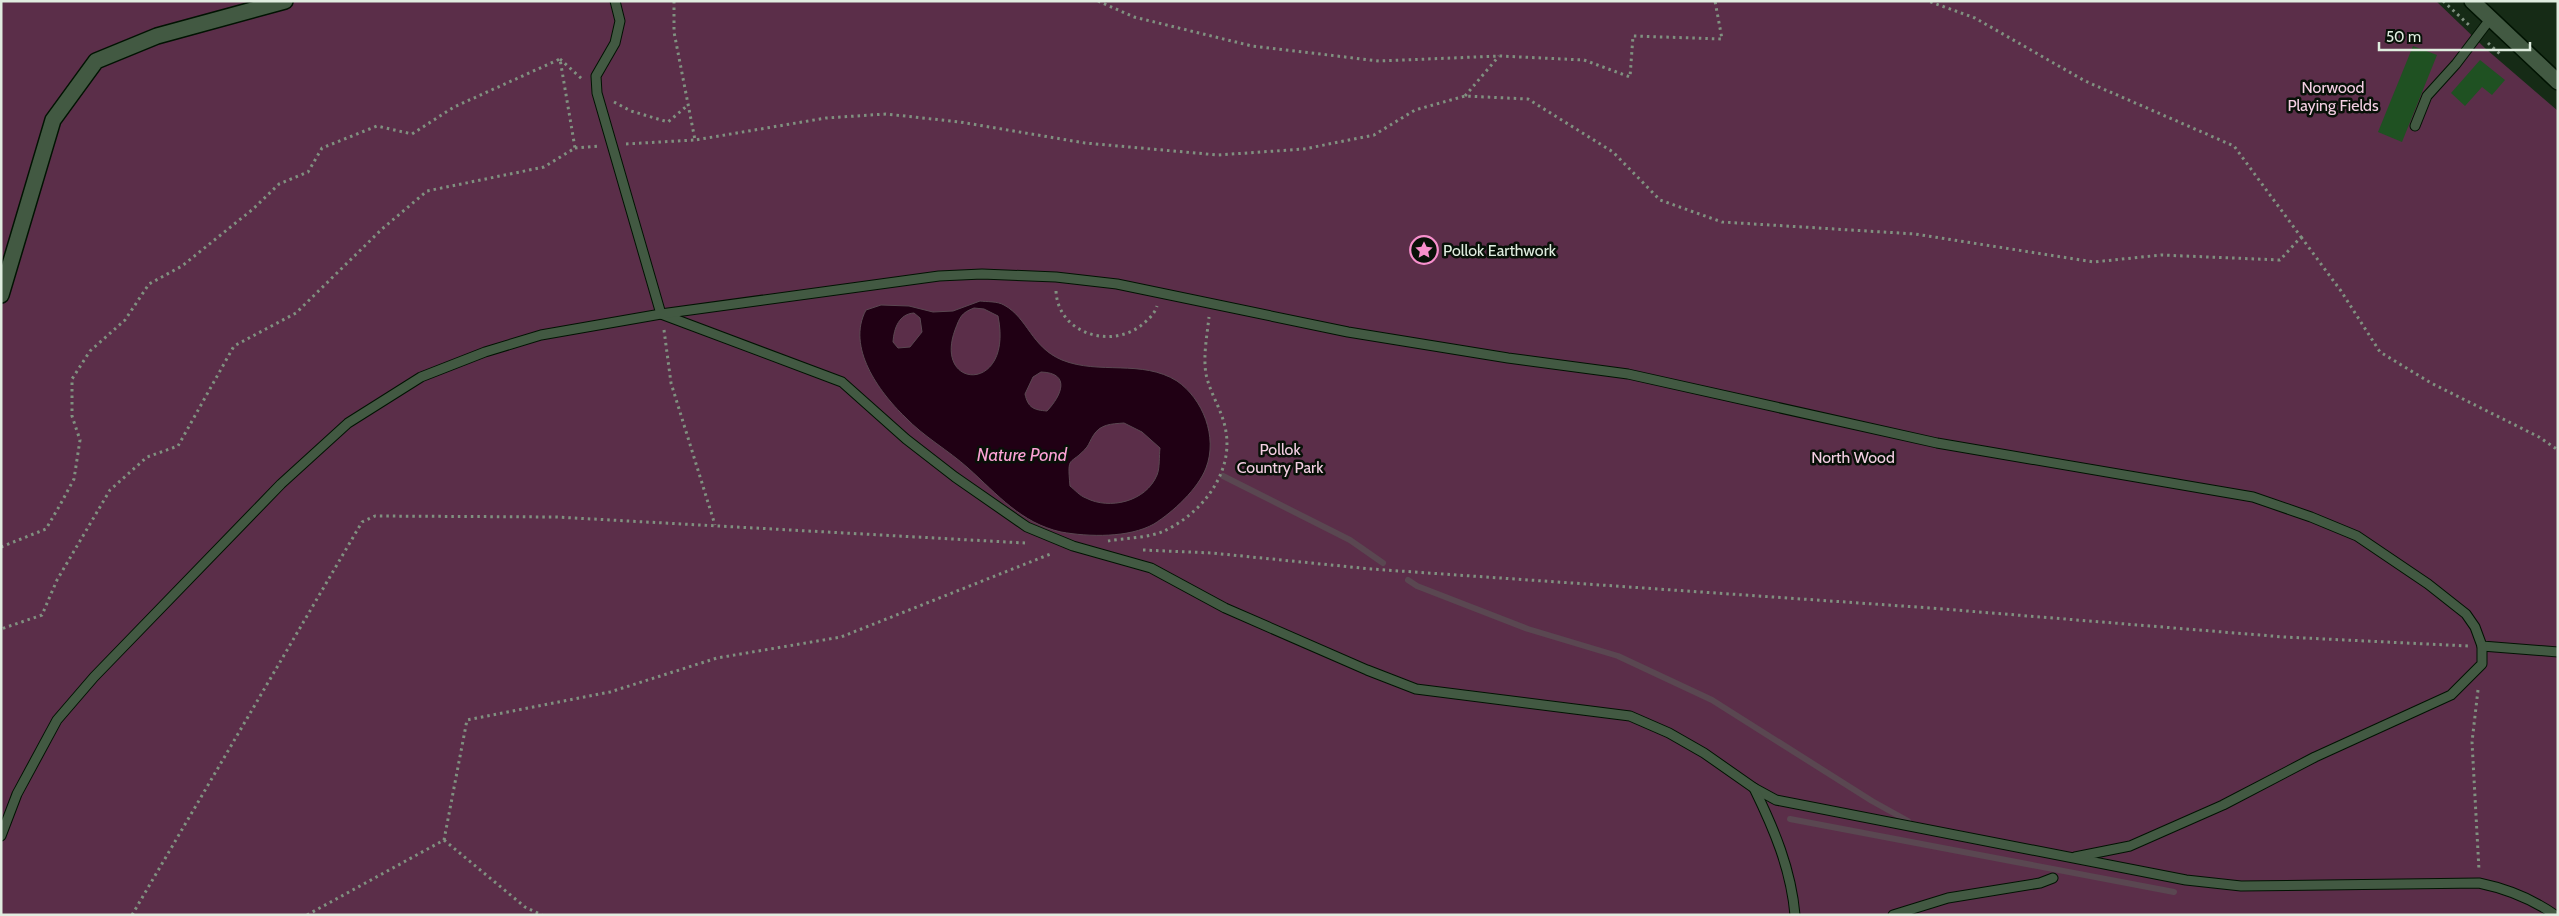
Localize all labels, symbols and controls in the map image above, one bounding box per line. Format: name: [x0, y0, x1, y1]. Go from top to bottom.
scale bar: [2379, 20, 2530, 52]
text: 50 m: [2386, 28, 2421, 46]
park label: Norwood Playing Fields: [2287, 78, 2379, 115]
place icon: Pollok Earthwork: [1409, 235, 1439, 265]
place label: Pollok Earthwork: [1443, 241, 1557, 260]
park label: Pollok Country Park: [1237, 440, 1324, 477]
water label: Nature Pond: [977, 444, 1068, 466]
park label: North Wood: [1811, 448, 1895, 467]

